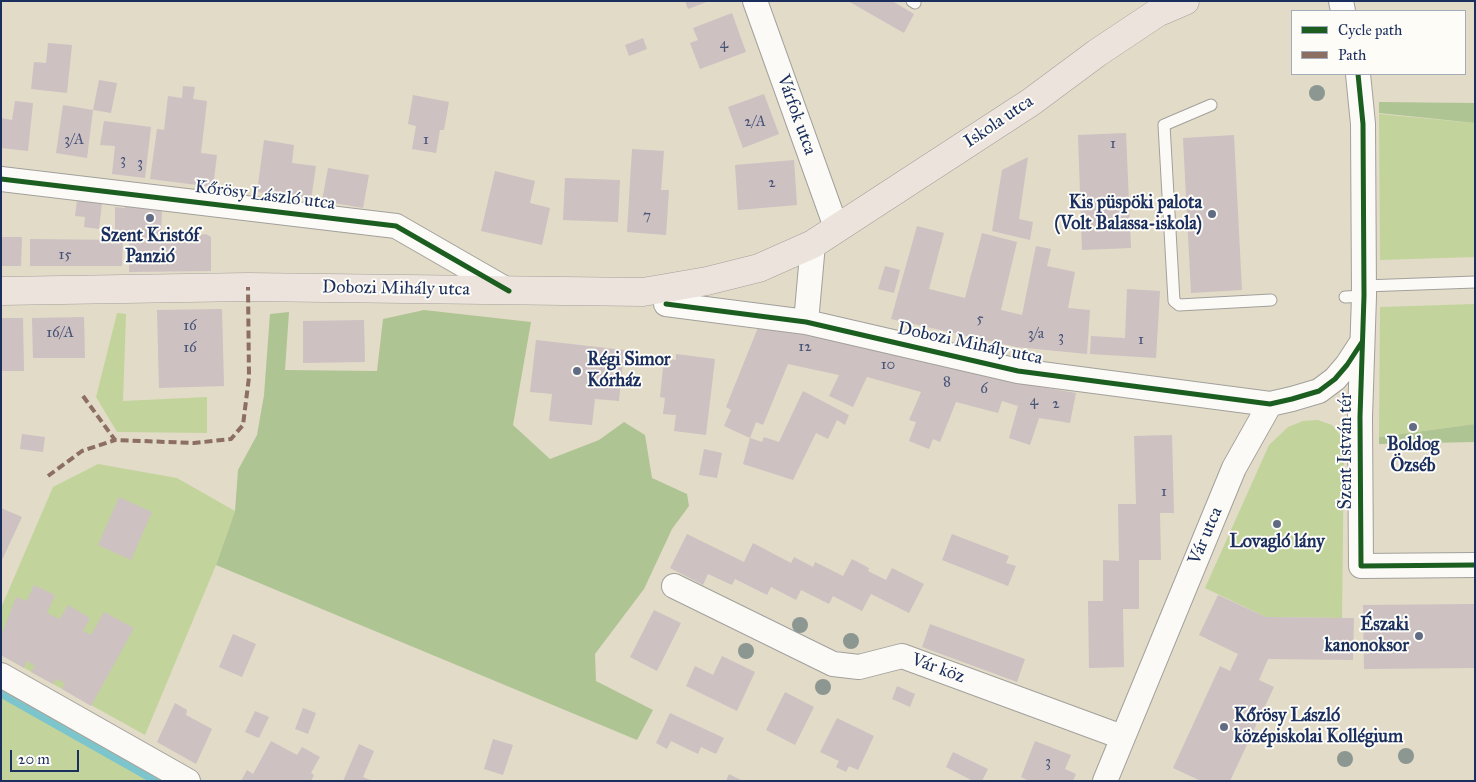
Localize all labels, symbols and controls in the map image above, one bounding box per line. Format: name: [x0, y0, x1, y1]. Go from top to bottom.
legend: [1291, 10, 1466, 75]
text: Cycle path: [1338, 21, 1402, 39]
house number: 4: [720, 35, 728, 53]
text: Path: [1338, 46, 1366, 64]
street label: Várfok utca: [772, 72, 820, 158]
street label: Iskola utca: [960, 91, 1038, 153]
house number: 2/A: [744, 113, 766, 131]
house number: 3/A: [64, 131, 84, 149]
house number: 1: [423, 131, 429, 149]
house number: 1: [1110, 135, 1116, 153]
house number: 3: [120, 151, 126, 169]
house number: 3: [137, 154, 143, 172]
house number: 2: [768, 174, 776, 192]
street label: Kőrösy László utca: [194, 177, 336, 215]
place label: Kis püspöki palota (Volt Balassa-iskola): [1055, 193, 1202, 235]
house number: 7: [643, 207, 651, 225]
marker: Kis püspöki palota (Volt Balassa-iskola): [1206, 208, 1218, 220]
marker: Szent Kristóf Panzió: [144, 212, 156, 224]
place label: Szent Kristóf Panzió: [101, 226, 199, 268]
house number: 15: [59, 246, 71, 264]
street label: Dobozi Mihály utca: [322, 277, 470, 301]
house number: 5: [977, 310, 983, 328]
house number: 16: [183, 317, 197, 335]
street label: Dobozi Mihály utca: [896, 318, 1044, 370]
house number: 16/A: [46, 324, 74, 342]
house number: 3/a: [1028, 325, 1044, 343]
house number: 3: [1058, 328, 1064, 346]
house number: 1: [1138, 331, 1144, 349]
house number: 12: [798, 338, 812, 356]
house number: 16: [183, 339, 197, 357]
place label: Régi Simor Kórház: [587, 350, 671, 392]
house number: 10: [881, 356, 895, 374]
marker: Régi Simor Kórház: [571, 365, 583, 377]
house number: 8: [943, 373, 951, 391]
house number: 6: [980, 380, 988, 398]
house number: 4: [1030, 392, 1038, 410]
street label: Szent István tér: [1336, 392, 1358, 510]
house number: 2: [1052, 395, 1060, 413]
marker: Boldog Özséb: [1407, 421, 1419, 433]
place label: Boldog Özséb: [1387, 435, 1439, 478]
house number: 1: [1161, 483, 1167, 501]
street label: Vár utca: [1184, 504, 1228, 568]
marker: Lovagló lány: [1271, 518, 1283, 530]
place label: Lovagló lány: [1229, 532, 1325, 554]
place label: Északi kanonoksor: [1324, 615, 1409, 658]
marker: Északi kanonoksor: [1413, 630, 1425, 642]
street label: Vár köz: [908, 649, 968, 689]
place label: Kőrösy László középiskolai Kollégium: [1234, 706, 1403, 749]
marker: Kőrösy László középiskolai Kollégium: [1218, 721, 1230, 733]
scale bar: [12, 740, 81, 772]
text: 20 m: [18, 750, 50, 768]
house number: 3: [1045, 753, 1051, 771]

